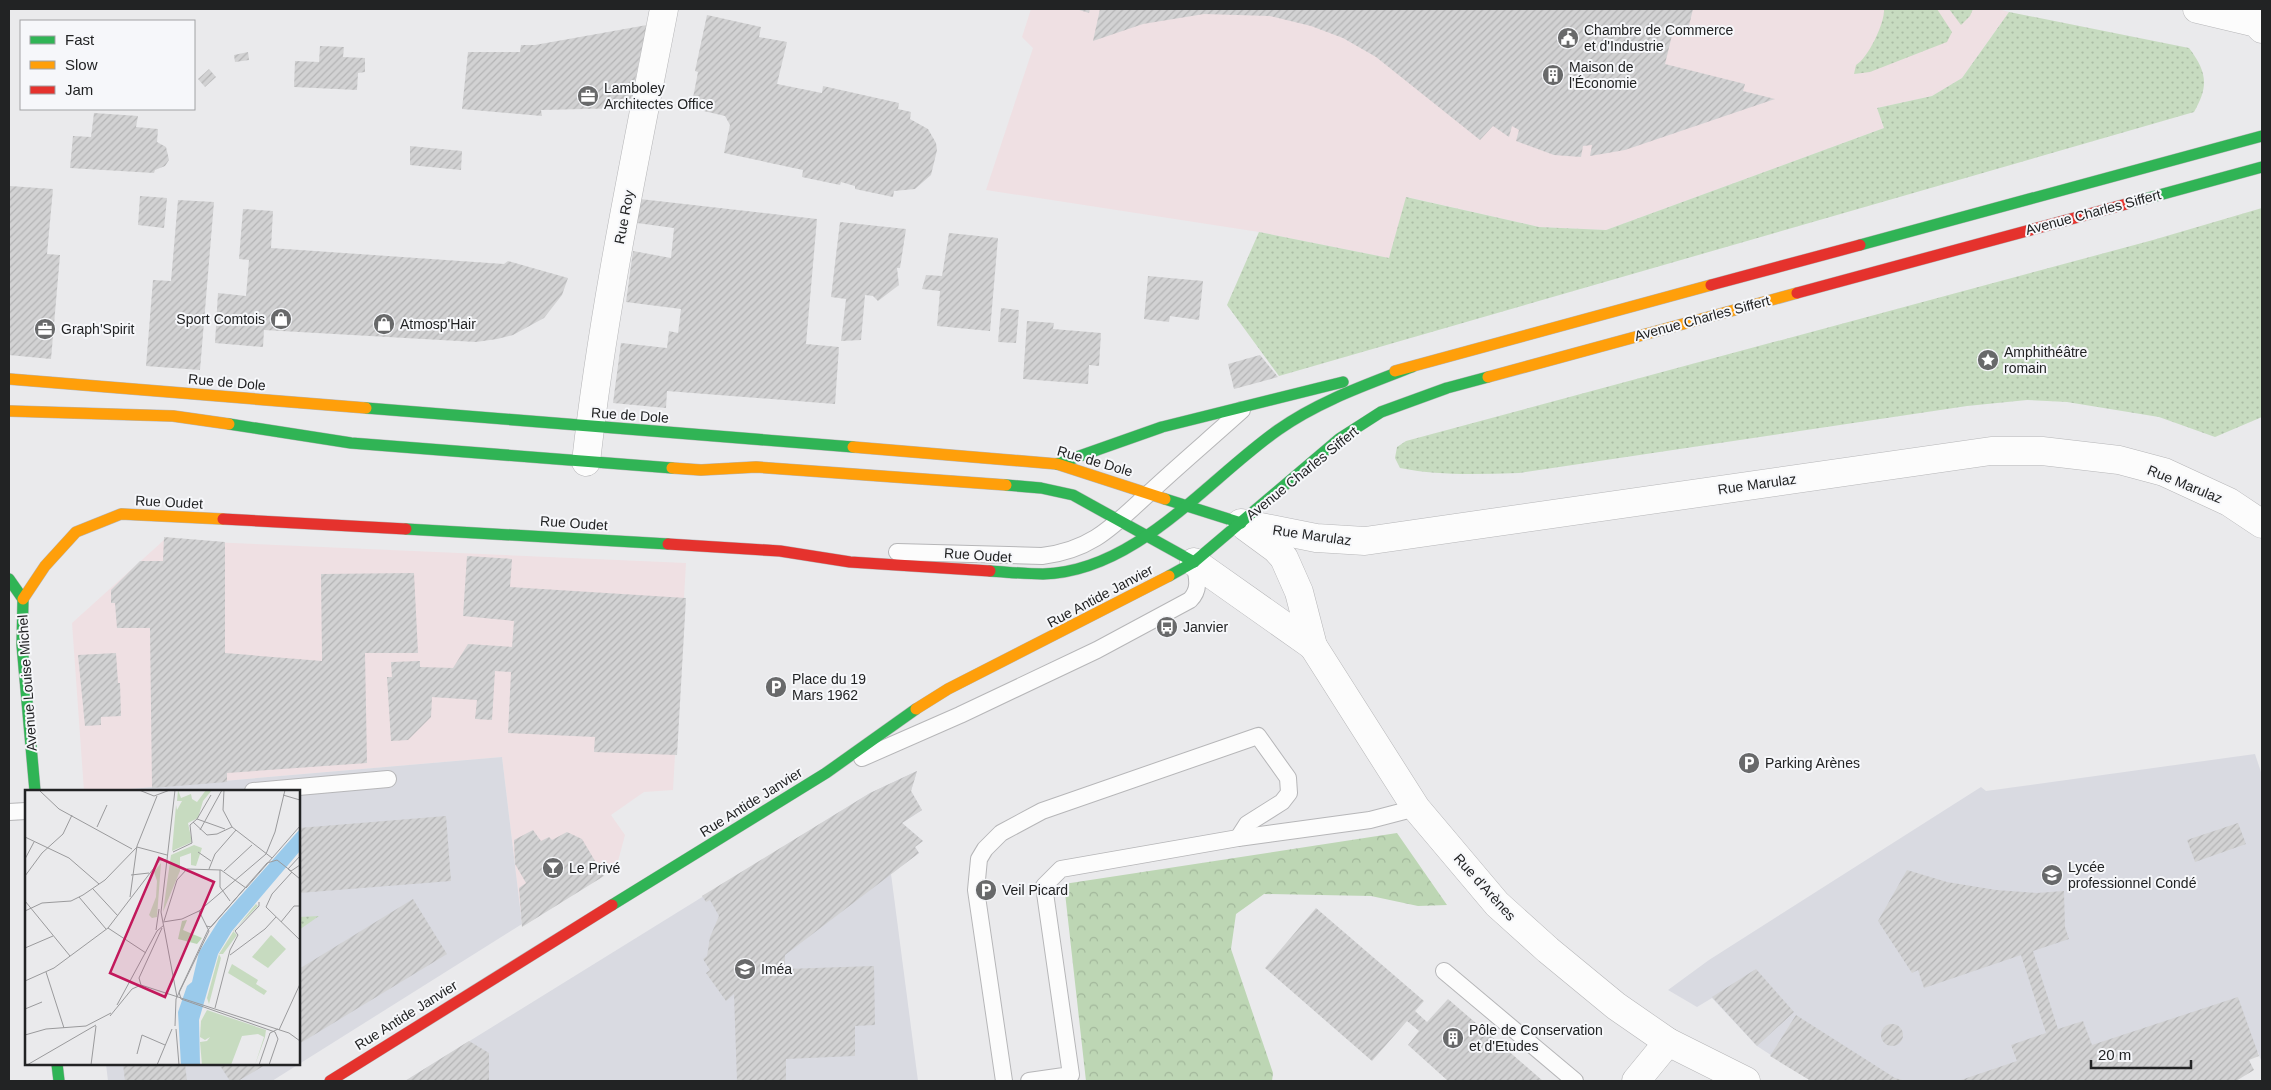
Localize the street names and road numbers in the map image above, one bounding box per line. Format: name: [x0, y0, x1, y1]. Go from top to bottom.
street label: Avenue Charles Siffert: [2024, 186, 2163, 238]
street label: Rue Roy: [611, 189, 637, 245]
street label: Avenue Charles Siffert: [1633, 292, 1772, 344]
street label: Rue de Dole: [188, 371, 267, 393]
street label: Rue de Dole: [591, 404, 670, 426]
street label: Avenue Charles Siffert: [1243, 423, 1361, 523]
street label: Rue de Dole: [1055, 443, 1135, 479]
street label: Rue Marulaz: [2145, 462, 2225, 506]
street label: Rue Marulaz: [1717, 471, 1797, 497]
street label: Rue Oudet: [135, 492, 203, 512]
street label: Rue Oudet: [540, 513, 608, 533]
street label: Rue Marulaz: [1272, 522, 1352, 548]
street label: Rue Oudet: [944, 545, 1012, 565]
street label: Rue Antide Janvier: [1044, 561, 1156, 631]
street label: Avenue Louise Michel: [14, 614, 40, 752]
street label: Rue Antide Janvier: [697, 764, 805, 840]
street label: Rue d'Arènes: [1451, 850, 1519, 924]
street label: Rue Antide Janvier: [352, 977, 460, 1053]

